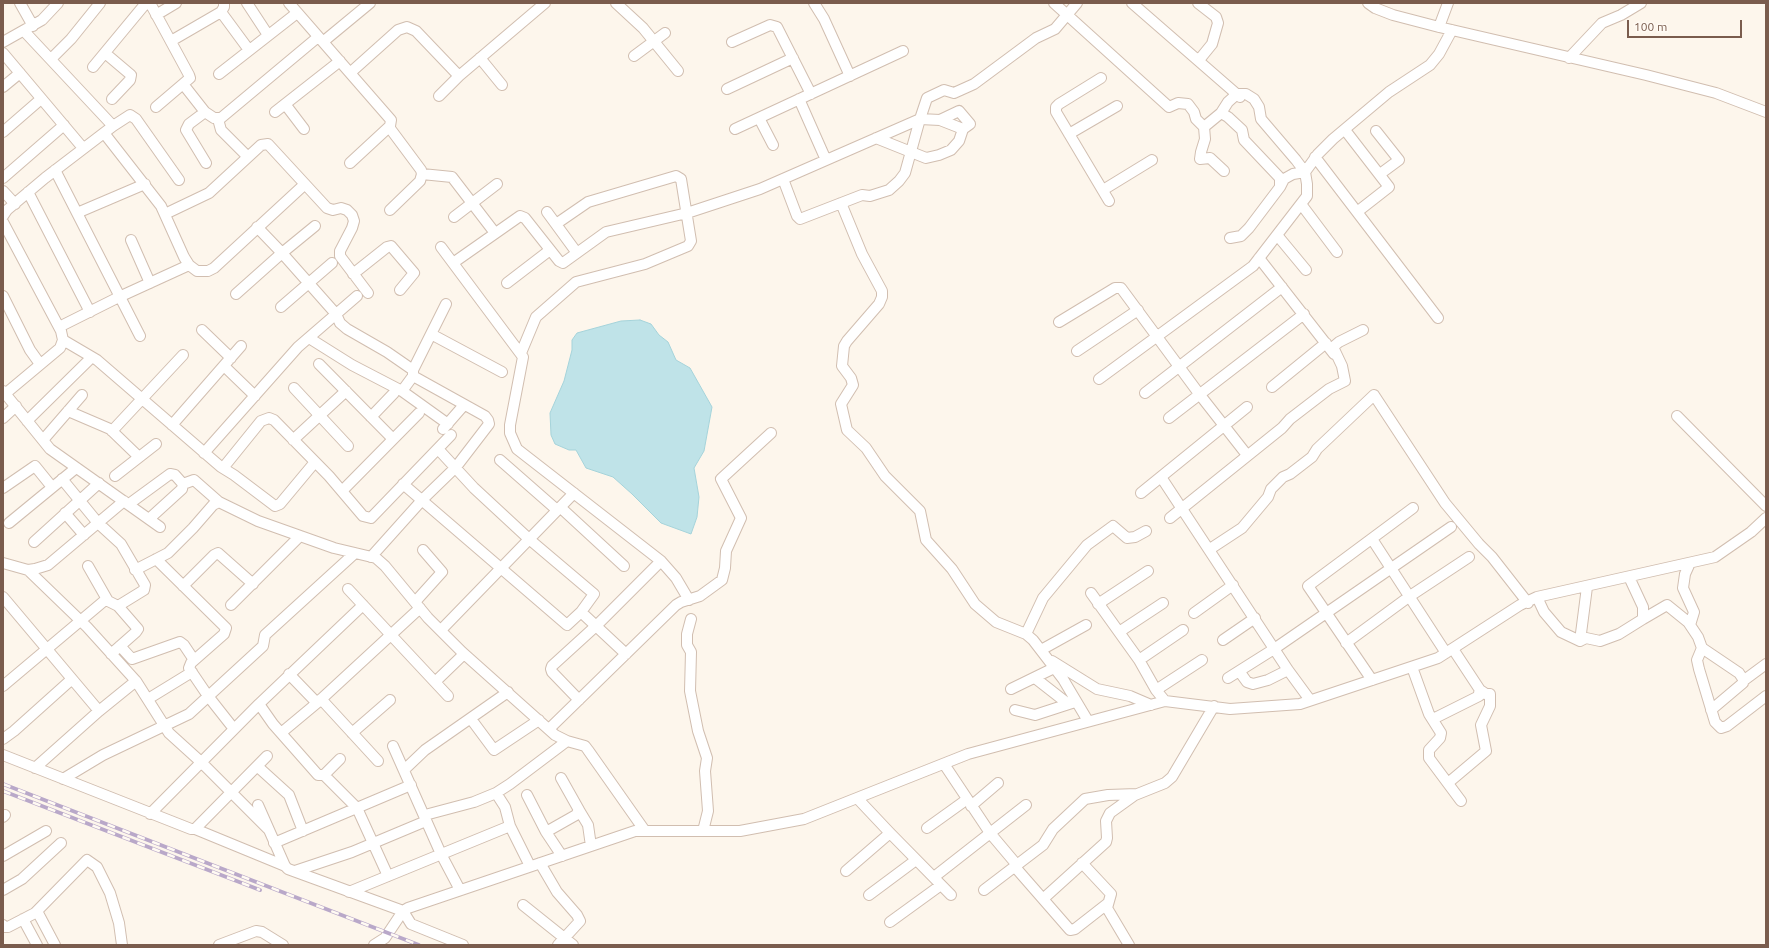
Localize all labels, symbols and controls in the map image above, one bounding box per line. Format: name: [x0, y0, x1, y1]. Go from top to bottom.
scale bar: [1629, 12, 1744, 38]
text: 100 m: [1634, 20, 1667, 33]

